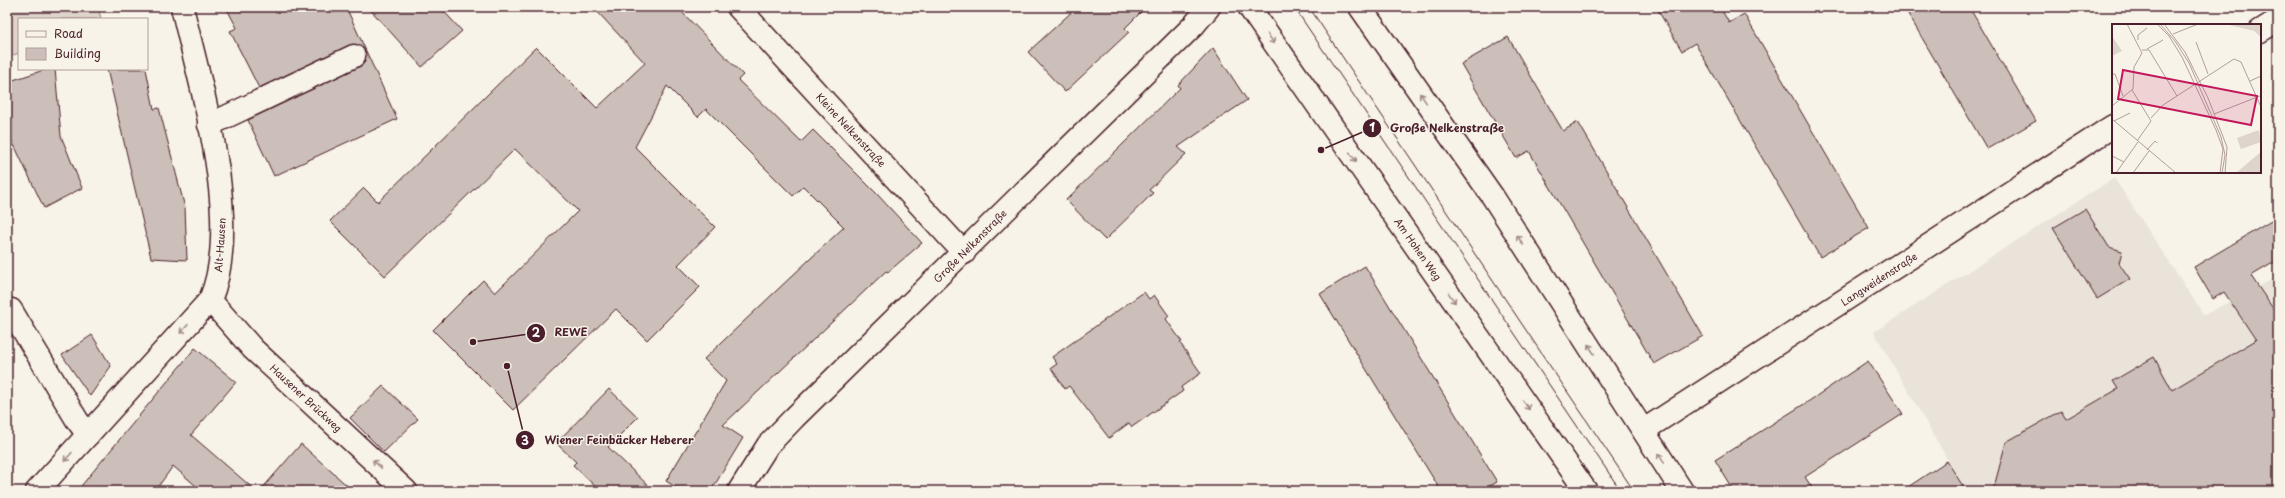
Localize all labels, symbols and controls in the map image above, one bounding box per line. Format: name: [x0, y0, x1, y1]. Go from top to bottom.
legend: [18, 18, 148, 70]
text: Road: [54, 24, 83, 42]
inset map: [2112, 24, 2261, 173]
one-way arrow: [1267, 33, 1275, 44]
text: Building: [54, 44, 101, 62]
street label: Kleine Nelkenstraße: [813, 89, 890, 170]
one-way arrow: [1419, 92, 1427, 103]
callout: Große Nelkenstraße: [1362, 117, 1512, 140]
text: 1: [1369, 118, 1375, 136]
text: Große Nelkenstraße: [1390, 119, 1504, 136]
one-way arrow: [1349, 152, 1357, 163]
street label: Große Nelkenstraße: [930, 206, 1010, 286]
street label: Am Hohen Weg: [1391, 214, 1446, 283]
street label: Alt-Hausen: [210, 217, 229, 273]
one-way arrow: [1516, 234, 1524, 246]
street label: Langweidenstraße: [1838, 248, 1920, 309]
one-way arrow: [1448, 293, 1456, 304]
callout: REWE: [526, 321, 595, 344]
text: 2: [532, 323, 541, 341]
text: REWE: [554, 323, 588, 340]
one-way arrow: [179, 324, 188, 335]
one-way arrow: [1587, 344, 1595, 355]
street label: Hausener Brückweg: [267, 360, 346, 435]
one-way arrow: [1522, 399, 1530, 410]
callout: Wiener Feinbäcker Heberer: [515, 429, 703, 452]
text: 3: [521, 431, 529, 449]
text: Wiener Feinbäcker Heberer: [544, 431, 694, 448]
one-way arrow: [63, 452, 73, 462]
one-way arrow: [1657, 452, 1665, 464]
one-way arrow: [372, 460, 382, 469]

